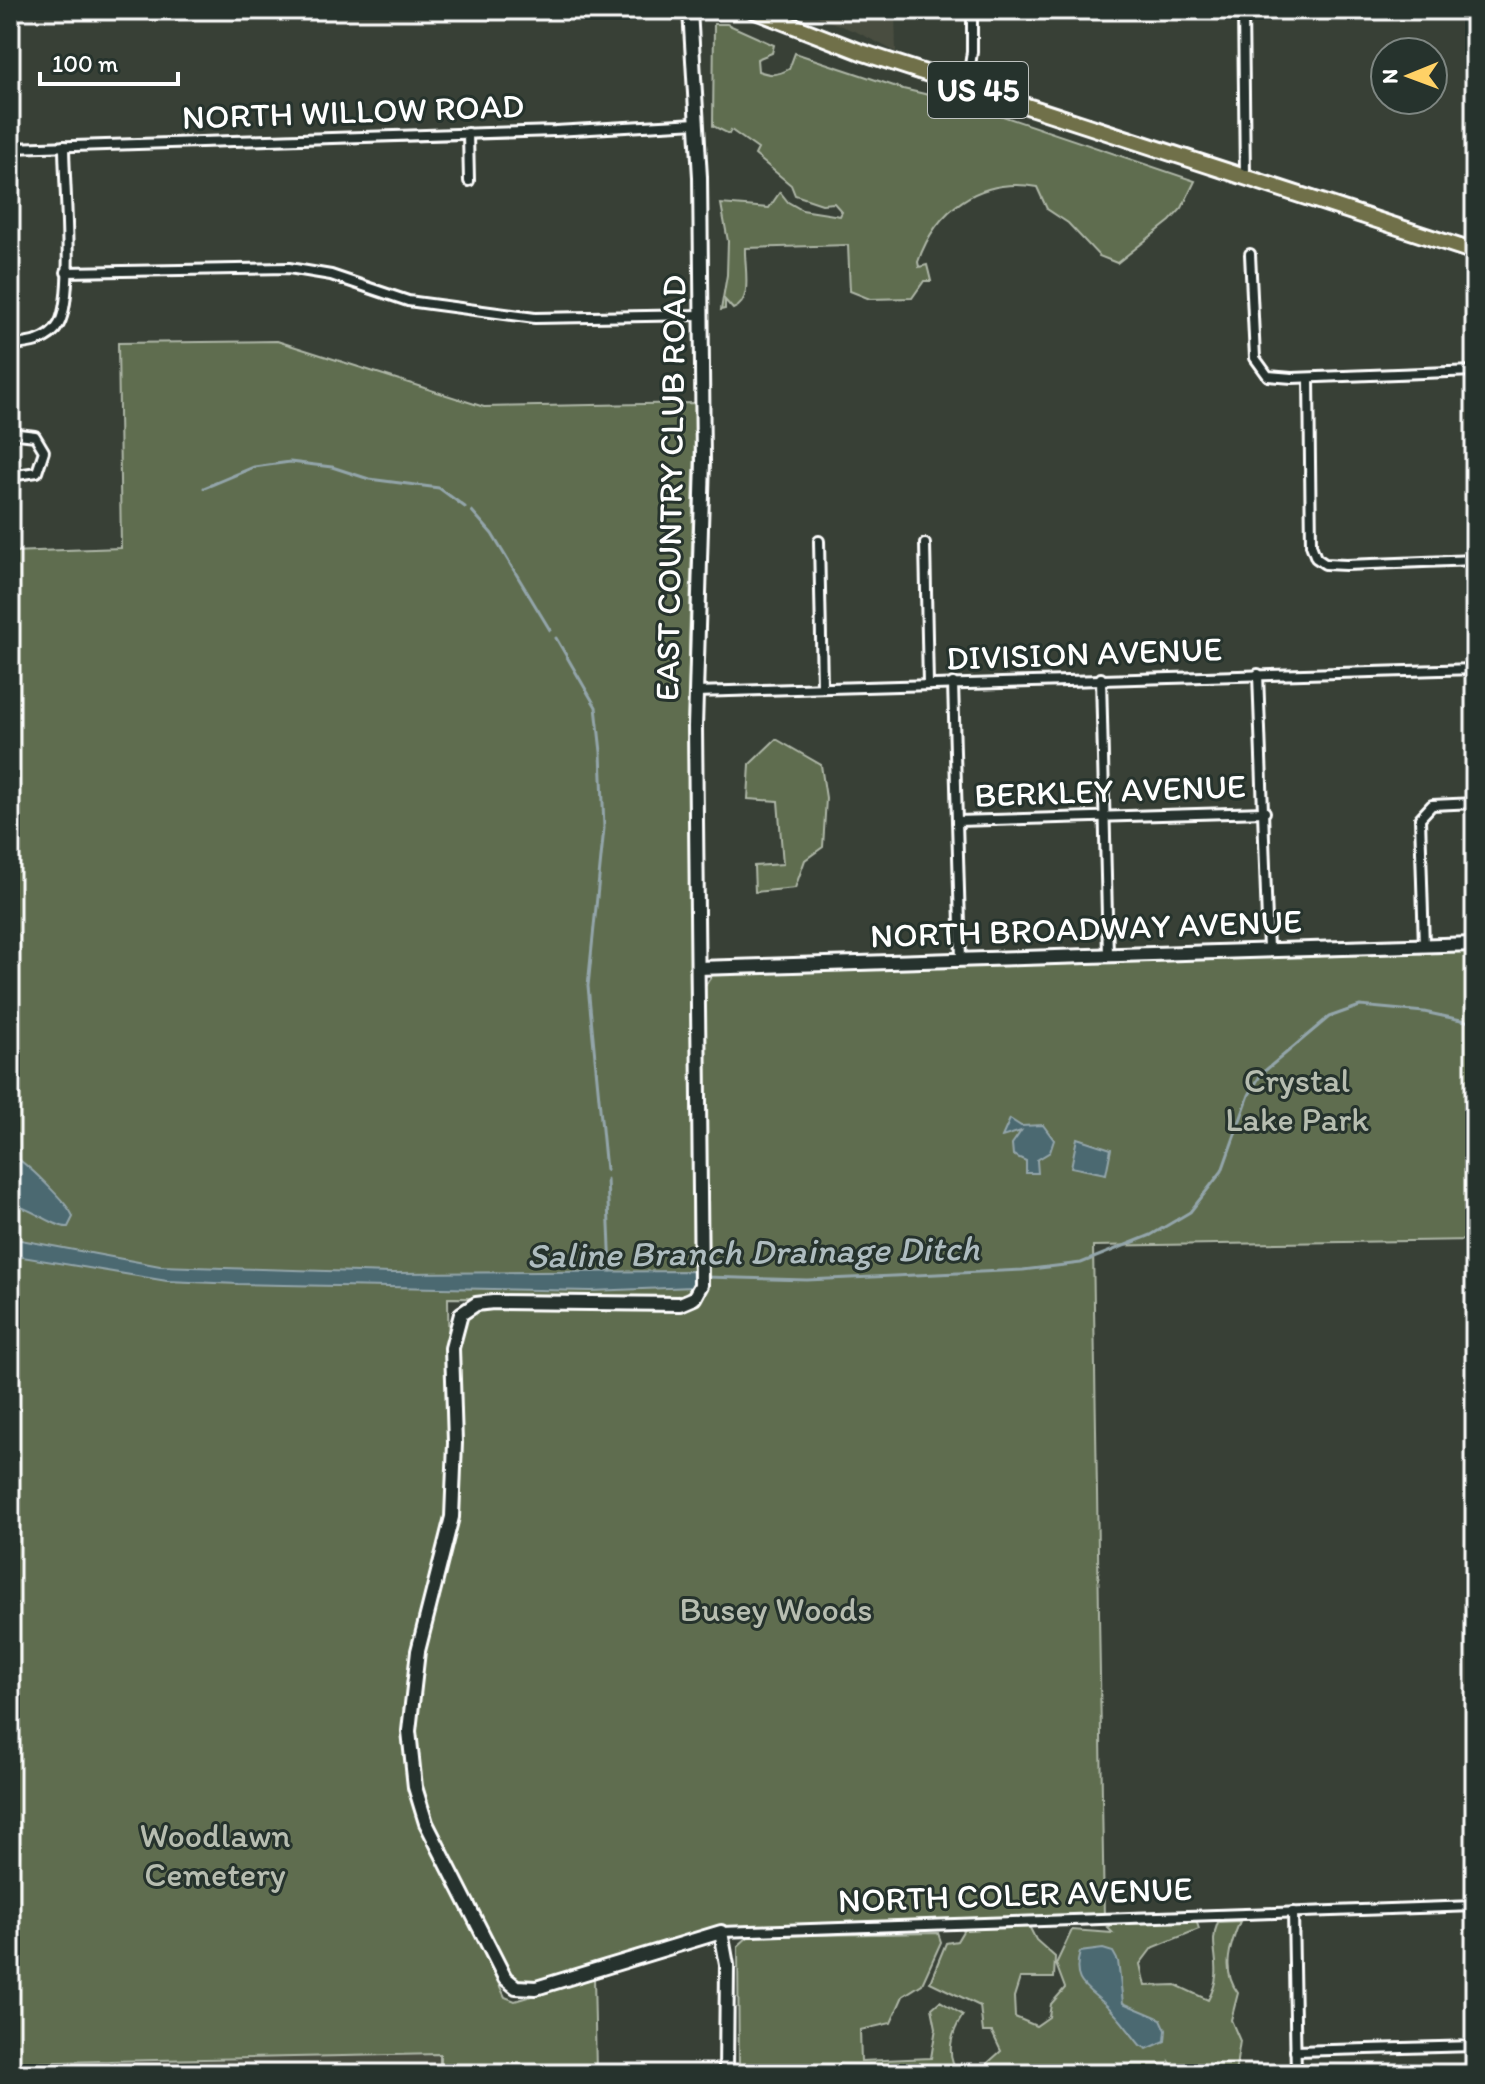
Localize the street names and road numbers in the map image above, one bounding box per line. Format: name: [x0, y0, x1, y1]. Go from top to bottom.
road number: US 45: [928, 62, 1028, 118]
street label: NORTH WILLOW ROAD: [181, 85, 525, 138]
street label: EAST COUNTRY CLUB ROAD: [646, 275, 695, 701]
street label: DIVISION AVENUE: [945, 628, 1223, 679]
street label: BERKLEY AVENUE: [974, 765, 1246, 816]
street label: NORTH BROADWAY AVENUE: [869, 900, 1303, 957]
street label: NORTH COLER AVENUE: [837, 1868, 1193, 1921]

